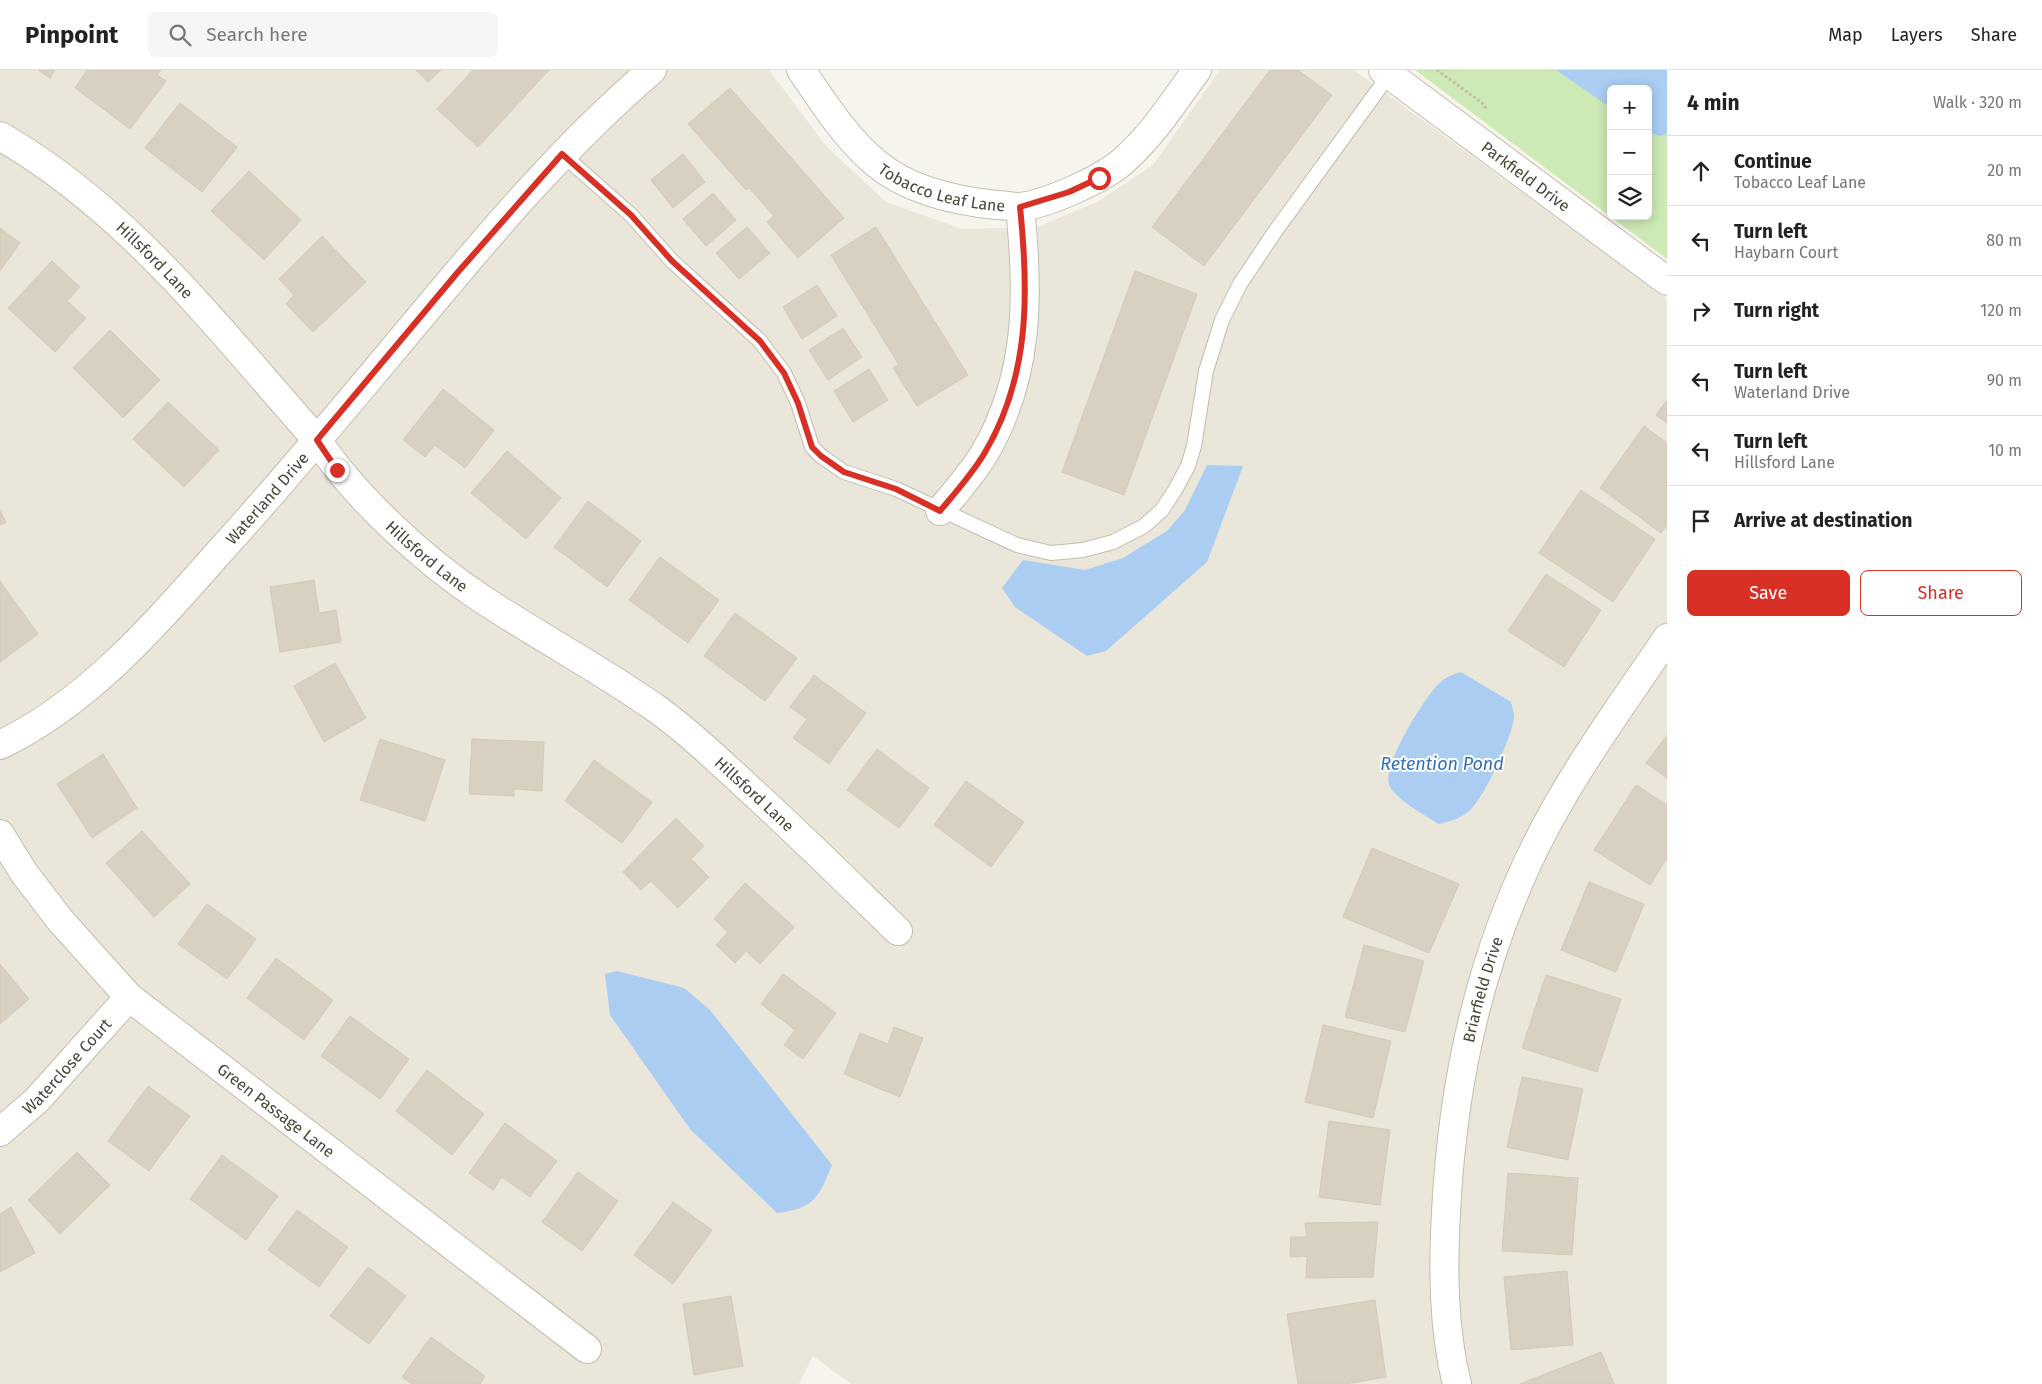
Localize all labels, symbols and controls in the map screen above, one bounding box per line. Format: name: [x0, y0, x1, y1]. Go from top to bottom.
search box: [148, 12, 498, 57]
text: Pinpoint: [25, 21, 118, 49]
icon: search: [166, 21, 194, 49]
text: Search here: [206, 23, 308, 46]
text: Map: [1828, 24, 1863, 46]
text: Layers: [1891, 24, 1943, 46]
text: Share: [1971, 24, 2017, 46]
map controls: [1607, 85, 1652, 220]
button: +: [1607, 85, 1652, 130]
text: 4 min: [1687, 90, 1740, 116]
text: Walk · 320 m: [1933, 93, 2022, 112]
button: −: [1607, 130, 1652, 175]
street label: Parkfield Drive: [1478, 137, 1574, 215]
text: Continue: [1734, 150, 1812, 173]
icon: ahead: [1687, 157, 1715, 185]
street label: Tobacco Leaf Lane: [875, 159, 1006, 215]
text: 20 m: [1987, 161, 2022, 180]
route start: [1088, 167, 1111, 190]
text: Tobacco Leaf Lane: [1734, 173, 1866, 192]
button: layers: [1607, 175, 1652, 220]
street label: Hillsford Lane: [113, 217, 197, 302]
text: Turn left: [1734, 220, 1808, 243]
icon: left: [1687, 227, 1715, 255]
text: 80 m: [1986, 231, 2022, 250]
text: Haybarn Court: [1734, 243, 1838, 262]
icon: right: [1687, 297, 1715, 325]
text: Turn right: [1734, 299, 1819, 322]
text: 120 m: [1980, 301, 2022, 320]
text: Turn left: [1734, 360, 1808, 383]
icon: left: [1687, 367, 1715, 395]
text: 90 m: [1987, 371, 2022, 390]
text: Waterland Drive: [1734, 383, 1850, 402]
text: Turn left: [1734, 430, 1808, 453]
icon: left: [1687, 437, 1715, 465]
text: 10 m: [1988, 441, 2022, 460]
street label: Waterland Drive: [222, 448, 312, 548]
text: Hillsford Lane: [1734, 453, 1835, 472]
route end: [326, 459, 349, 482]
icon: arrive: [1687, 507, 1715, 535]
text: Arrive at destination: [1734, 509, 1913, 532]
street label: Hillsford Lane: [382, 516, 472, 596]
button: Save: [1687, 570, 1850, 616]
button: Share: [1860, 570, 2022, 616]
street label: Hillsford Lane: [711, 753, 798, 835]
water label: Retention Pond: [1380, 753, 1504, 775]
street label: Briarfield Drive: [1459, 934, 1506, 1044]
street label: Waterclose Court: [18, 1014, 115, 1118]
street label: Green Passage Lane: [214, 1059, 339, 1161]

